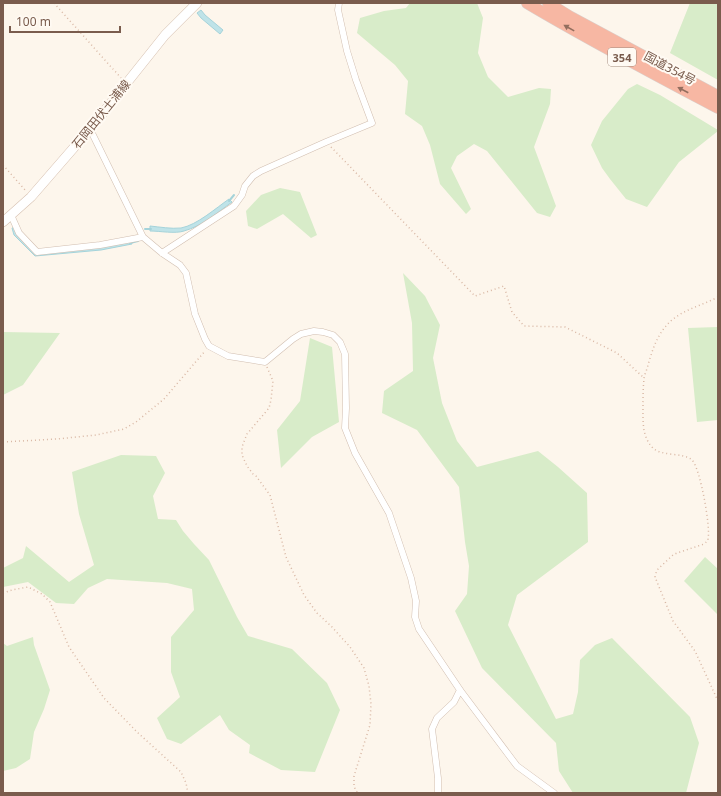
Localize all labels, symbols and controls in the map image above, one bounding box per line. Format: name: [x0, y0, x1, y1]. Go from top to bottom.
scale bar: [10, 8, 120, 34]
text: 100 m: [16, 13, 51, 30]
one-way arrow: [563, 25, 575, 31]
street label: 国道354号: [641, 47, 699, 89]
road number: 354: [608, 48, 636, 66]
street label: 石岡田伏土浦線: [68, 76, 134, 152]
one-way arrow: [678, 87, 689, 93]

